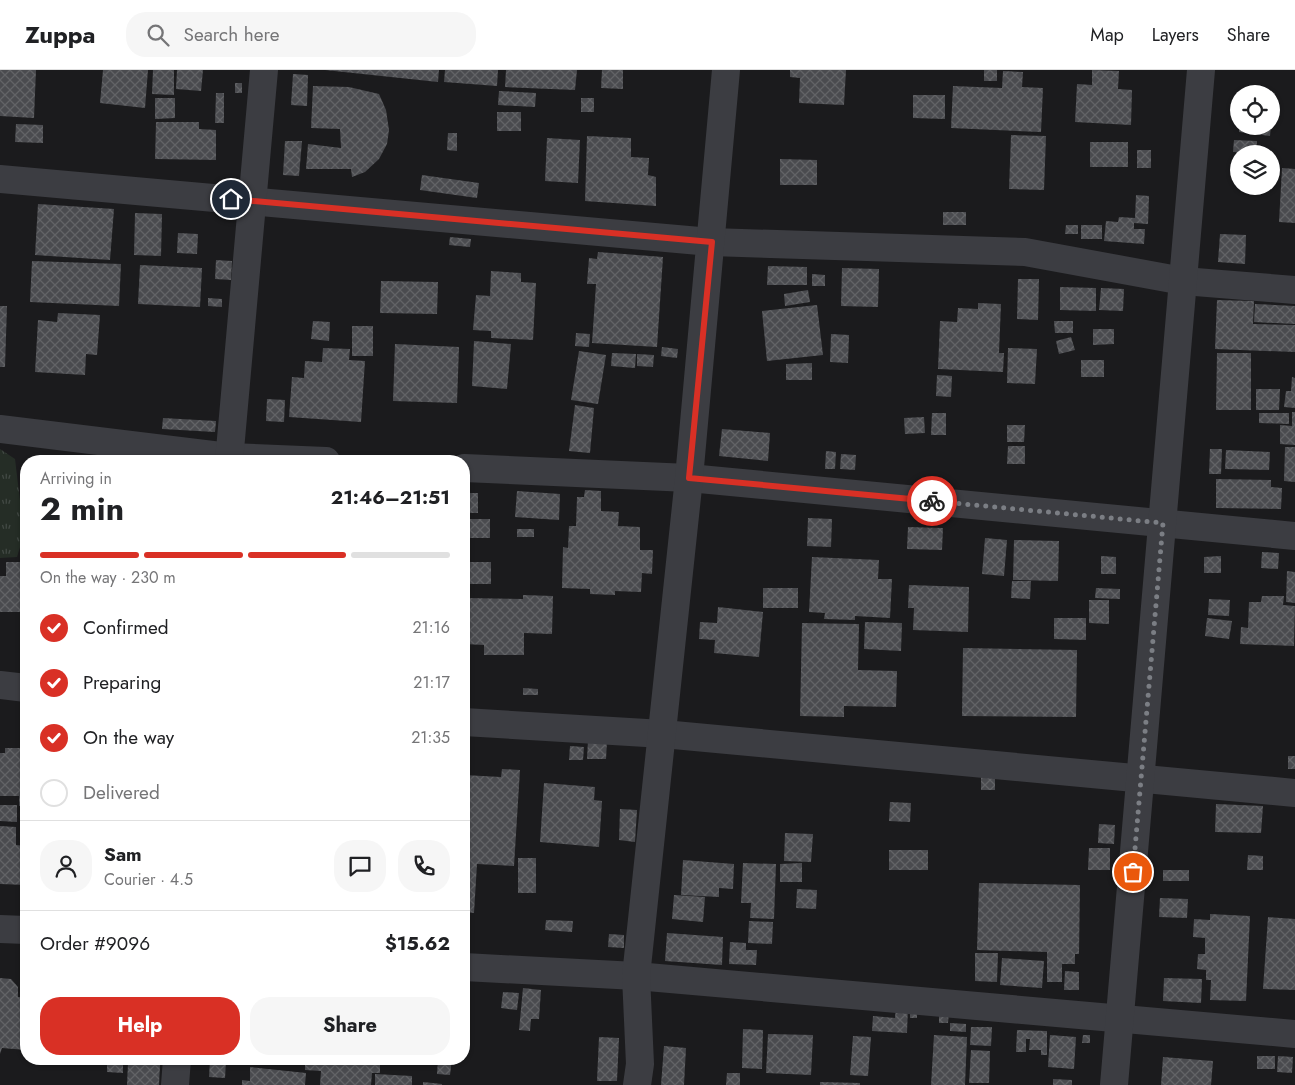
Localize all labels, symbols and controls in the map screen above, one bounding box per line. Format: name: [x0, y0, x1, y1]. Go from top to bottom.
search box: [126, 12, 476, 57]
text: Zuppa: [25, 17, 96, 52]
icon: search: [144, 21, 172, 49]
text: Search here: [184, 21, 280, 48]
text: Map: [1090, 22, 1124, 48]
text: Layers: [1152, 22, 1199, 48]
text: Share: [1227, 22, 1270, 48]
map controls: [1230, 85, 1280, 195]
button: locate: [1230, 85, 1280, 135]
button: layers: [1230, 145, 1280, 195]
pin: [210, 178, 252, 220]
icon: home: [217, 185, 245, 213]
text: Arriving in: [40, 467, 112, 490]
courier: [907, 476, 957, 526]
text: 21:46–21:51: [331, 484, 450, 511]
text: 2 min: [40, 486, 124, 532]
icon: bike: [918, 487, 946, 515]
text: On the way · 230 m: [40, 566, 176, 589]
icon: check: [40, 614, 68, 642]
text: Confirmed: [83, 614, 169, 641]
text: 21:16: [412, 616, 450, 639]
icon: check: [40, 669, 68, 697]
text: Preparing: [83, 669, 161, 696]
text: 21:17: [413, 671, 450, 694]
icon: check: [40, 724, 68, 752]
text: On the way: [83, 724, 174, 751]
text: 21:35: [411, 726, 450, 749]
text: Delivered: [83, 779, 160, 806]
button: person: [40, 840, 92, 892]
button: chat: [334, 840, 386, 892]
button: phone: [398, 840, 450, 892]
text: Sam: [104, 841, 142, 868]
pin: [1112, 851, 1154, 893]
icon: bag: [1119, 858, 1147, 886]
text: Courier · 4.5: [104, 868, 193, 891]
text: Order #9096: [40, 930, 150, 957]
text: $15.62: [385, 930, 450, 957]
button: Help: [40, 997, 240, 1055]
button: Share: [250, 997, 450, 1055]

